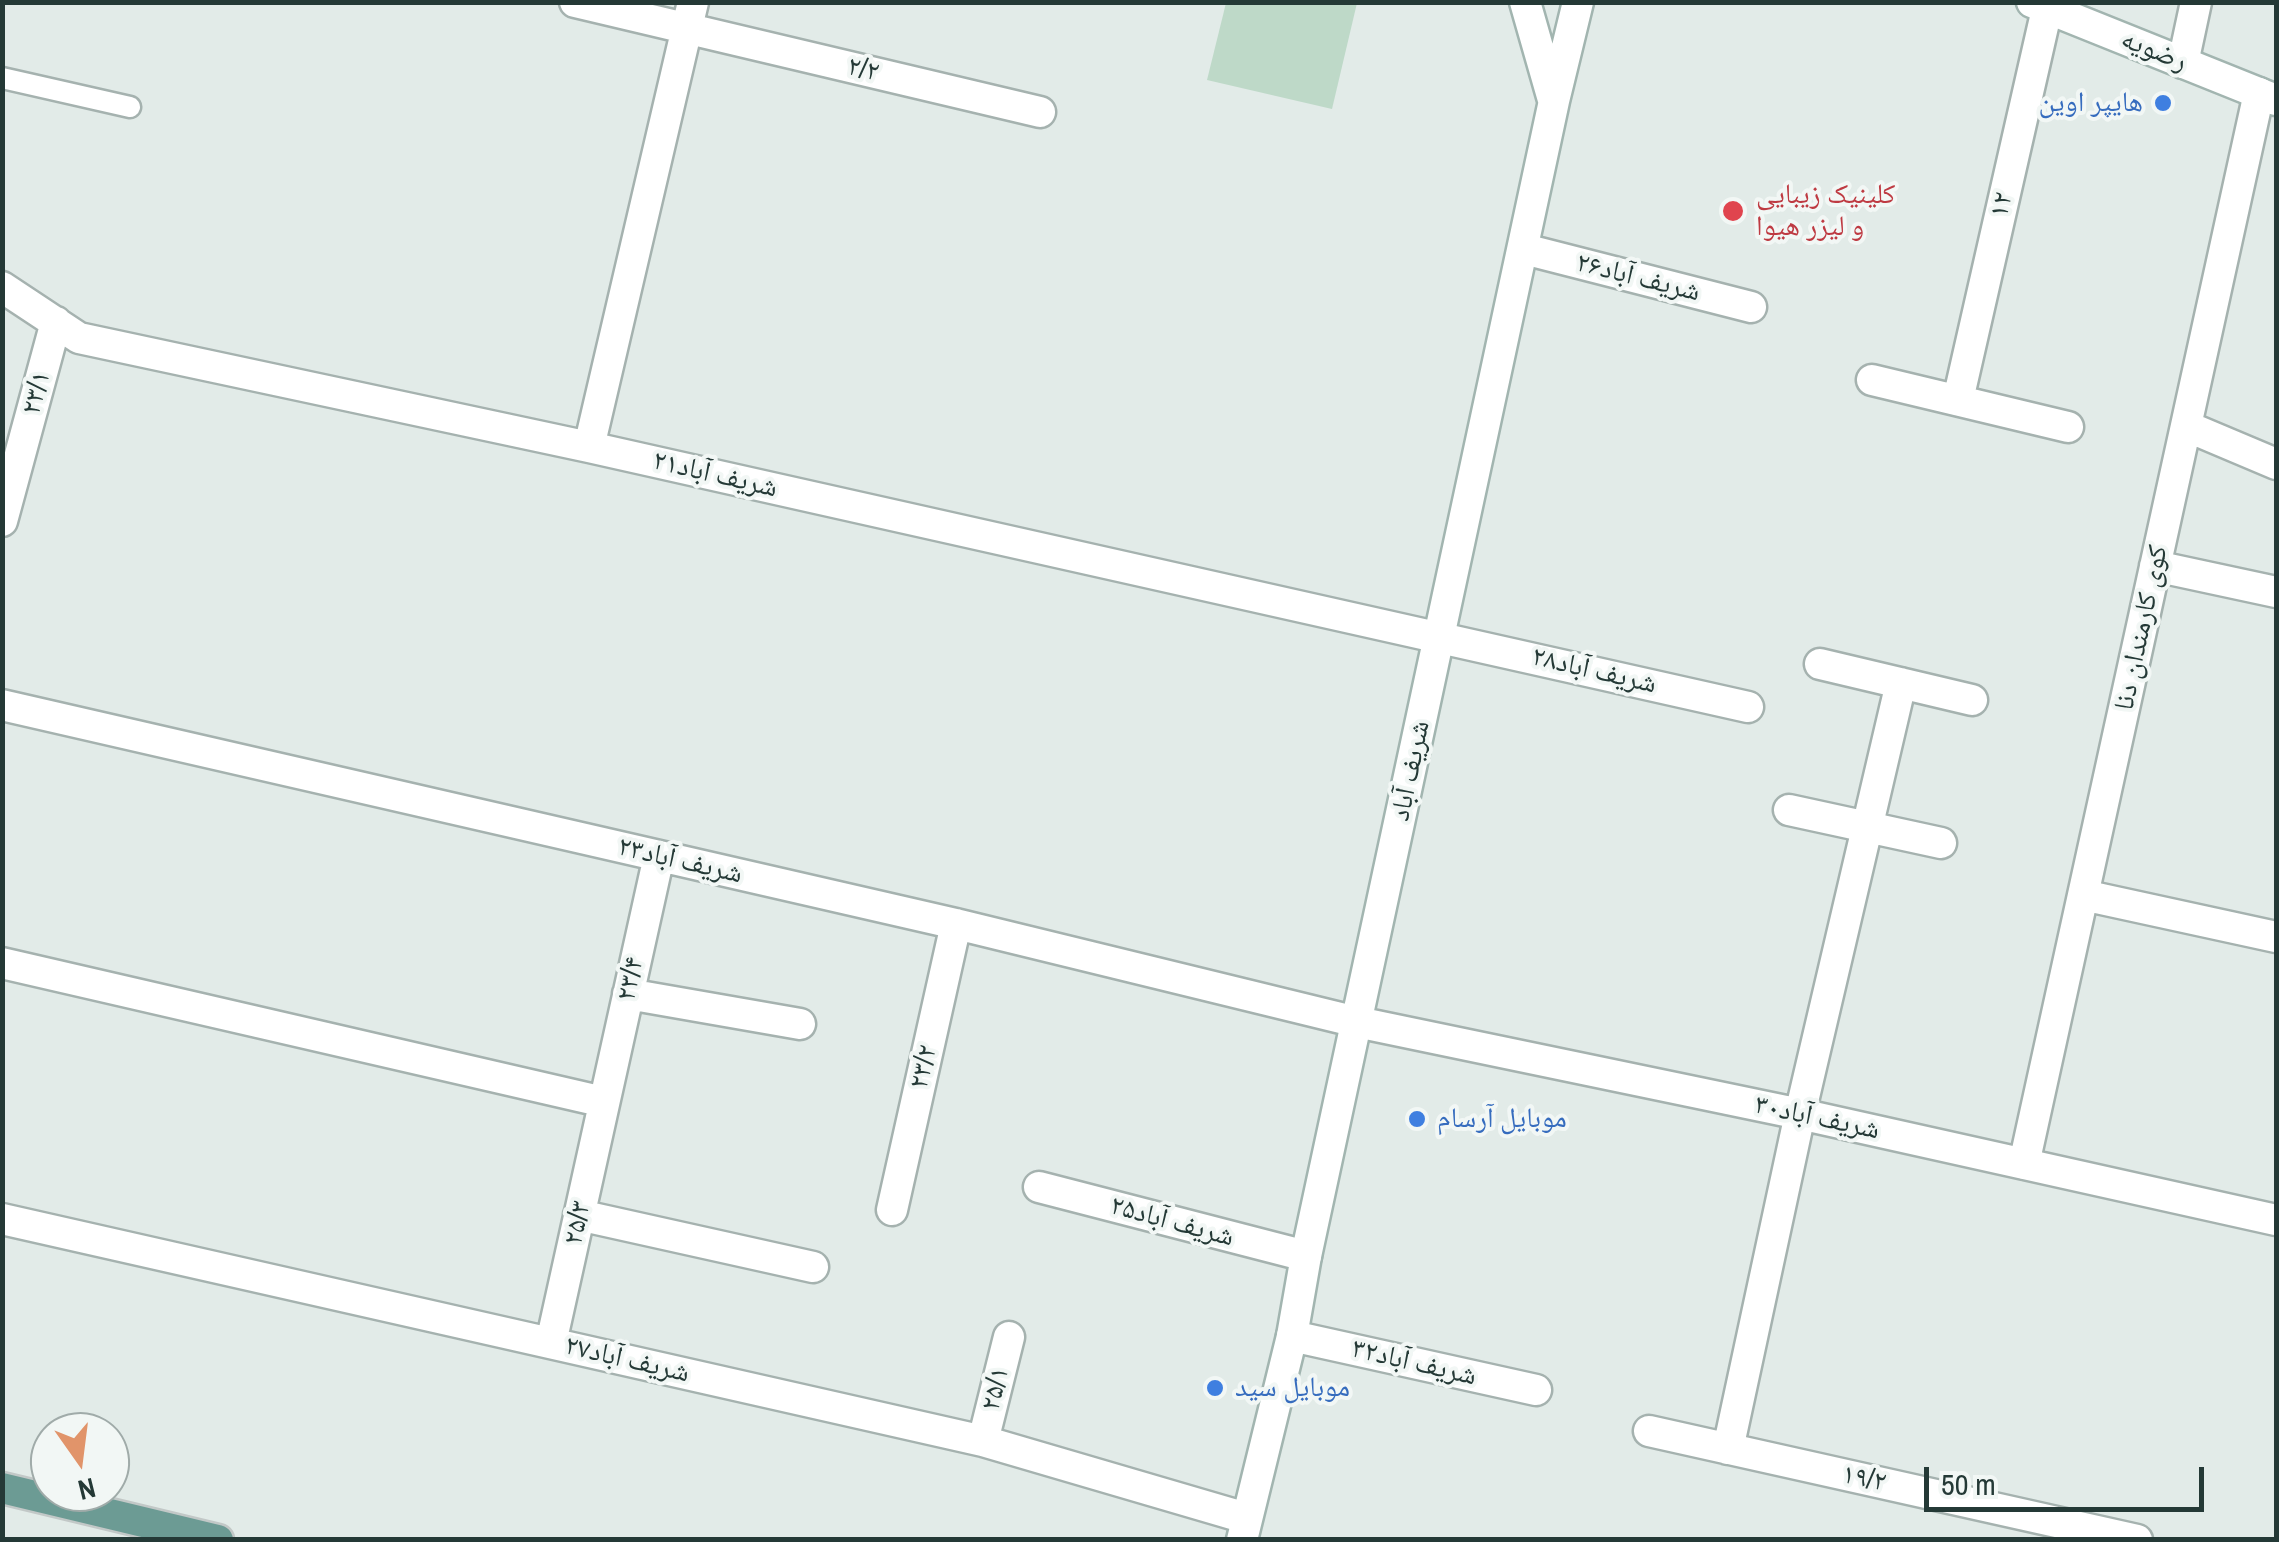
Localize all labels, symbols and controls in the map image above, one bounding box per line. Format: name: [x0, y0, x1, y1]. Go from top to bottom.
street label: رضویه: [2116, 23, 2192, 79]
street label: ۲/۲: [844, 50, 882, 90]
place label: هایپر اوین: [2039, 86, 2143, 120]
marker: هایپر اوین: [2152, 92, 2174, 114]
place label: کلینیک زیبایی و لیزر هیوا: [1756, 178, 1895, 244]
street label: ۱۲: [1983, 189, 2021, 221]
marker: کلینیک زیبایی و لیزر هیوا: [1720, 198, 1746, 224]
street label: شریف آباد۲۶: [1572, 246, 1704, 310]
street label: ۲۳/۱: [15, 367, 59, 419]
street label: شریف آباد۲۱: [649, 444, 781, 506]
street label: کوی کارمندان دنا: [2108, 542, 2176, 714]
street label: شریف آباد۲۸: [1528, 640, 1660, 702]
street label: شریف آباد: [1384, 718, 1438, 824]
street label: شریف آباد۲۳: [614, 830, 746, 892]
street label: ۲۳/۴: [610, 954, 652, 1004]
street label: ۲۳/۲: [903, 1042, 945, 1092]
street label: شریف آباد۳۰: [1752, 1088, 1882, 1148]
place label: موبایل آرسام: [1437, 1102, 1567, 1136]
marker: موبایل آرسام: [1406, 1108, 1428, 1130]
street label: شریف آباد۲۵: [1106, 1189, 1238, 1255]
street label: ۲۵/۳: [557, 1198, 599, 1248]
street label: شریف آباد۲۷: [561, 1329, 693, 1391]
street label: شریف آباد۳۲: [1348, 1332, 1480, 1394]
street label: ۲۵/۱: [974, 1364, 1018, 1414]
place label: موبایل سید: [1235, 1371, 1350, 1405]
marker: موبایل سید: [1204, 1377, 1226, 1399]
north arrow: [30, 1412, 130, 1512]
scale bar: [1929, 1447, 2209, 1509]
street label: ۱۹/۲: [1839, 1458, 1889, 1500]
text: 50 m: [1941, 1464, 1996, 1504]
text: N: [74, 1469, 99, 1510]

